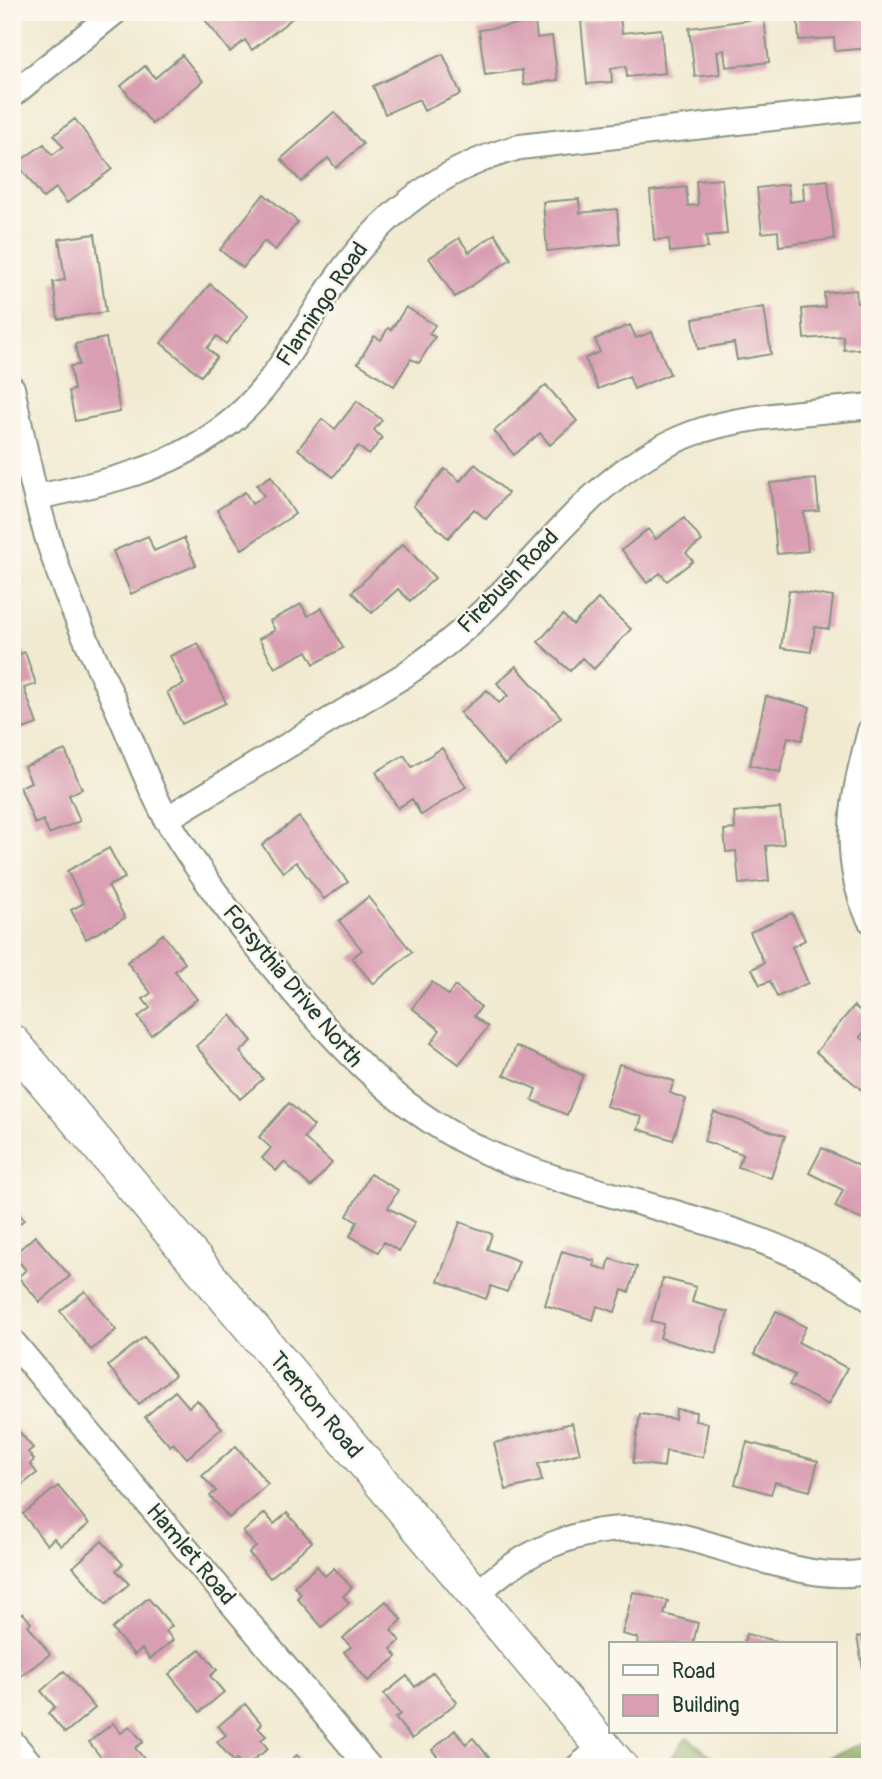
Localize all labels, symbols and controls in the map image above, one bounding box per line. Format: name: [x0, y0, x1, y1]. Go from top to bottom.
street label: Flamingo Road: [270, 236, 374, 372]
street label: Firebush Road: [451, 523, 565, 639]
street label: Forsythia Drive North: [216, 899, 370, 1073]
street label: Trenton Road: [263, 1346, 369, 1464]
street label: Hamlet Road: [140, 1497, 242, 1611]
legend: [609, 1642, 836, 1734]
text: Road: [672, 1658, 716, 1685]
text: Building: [672, 1692, 739, 1719]

